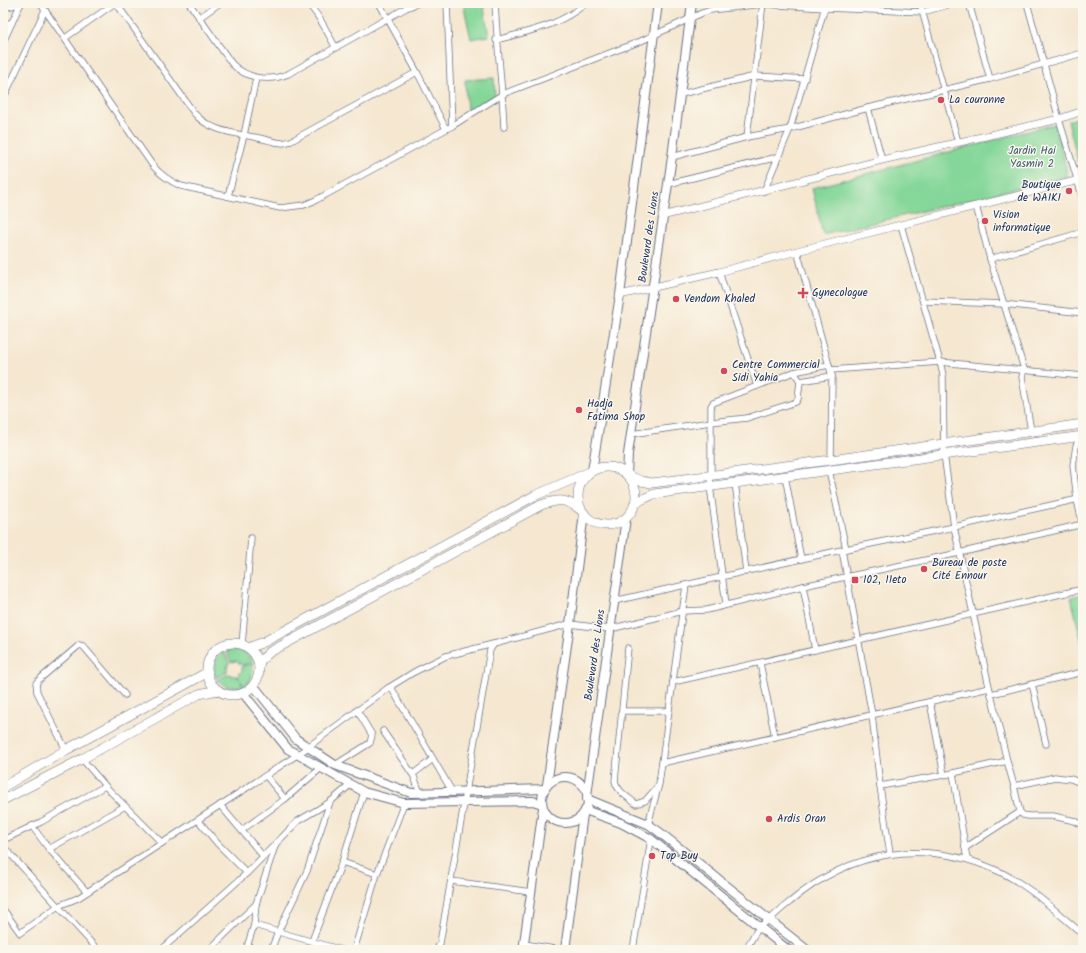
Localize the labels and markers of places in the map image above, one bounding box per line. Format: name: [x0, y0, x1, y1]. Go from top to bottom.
place label: La couronne: [949, 91, 1005, 109]
marker: La couronne: [936, 95, 946, 105]
place label: Boutique de WAIKI: [1018, 176, 1061, 207]
marker: Boutique de WAIKI: [1064, 186, 1074, 196]
place label: Vision informatique: [993, 206, 1051, 237]
marker: Vision informatique: [980, 216, 990, 226]
place label: Gynecologue: [812, 284, 868, 302]
marker: Gynecologue: [797, 287, 809, 299]
place label: Vendom Khaled: [684, 290, 756, 308]
marker: Vendom Khaled: [671, 294, 681, 304]
place label: Centre Commercial Sidi Yahia: [732, 356, 820, 387]
marker: Centre Commercial Sidi Yahia: [719, 366, 729, 376]
place label: Hadja Fatima Shop: [587, 395, 646, 426]
marker: Hadja Fatima Shop: [574, 405, 584, 415]
place label: Bureau de poste Cité Ennour: [932, 554, 1007, 585]
marker: Bureau de poste Cité Ennour: [919, 564, 929, 574]
place label: 102, 11eto: [863, 571, 906, 589]
marker: 102, 11eto: [850, 575, 860, 585]
place label: Ardis Oran: [777, 810, 826, 828]
marker: Ardis Oran: [764, 814, 774, 824]
place label: Top Buy: [660, 847, 699, 865]
marker: Top Buy: [647, 851, 657, 861]

